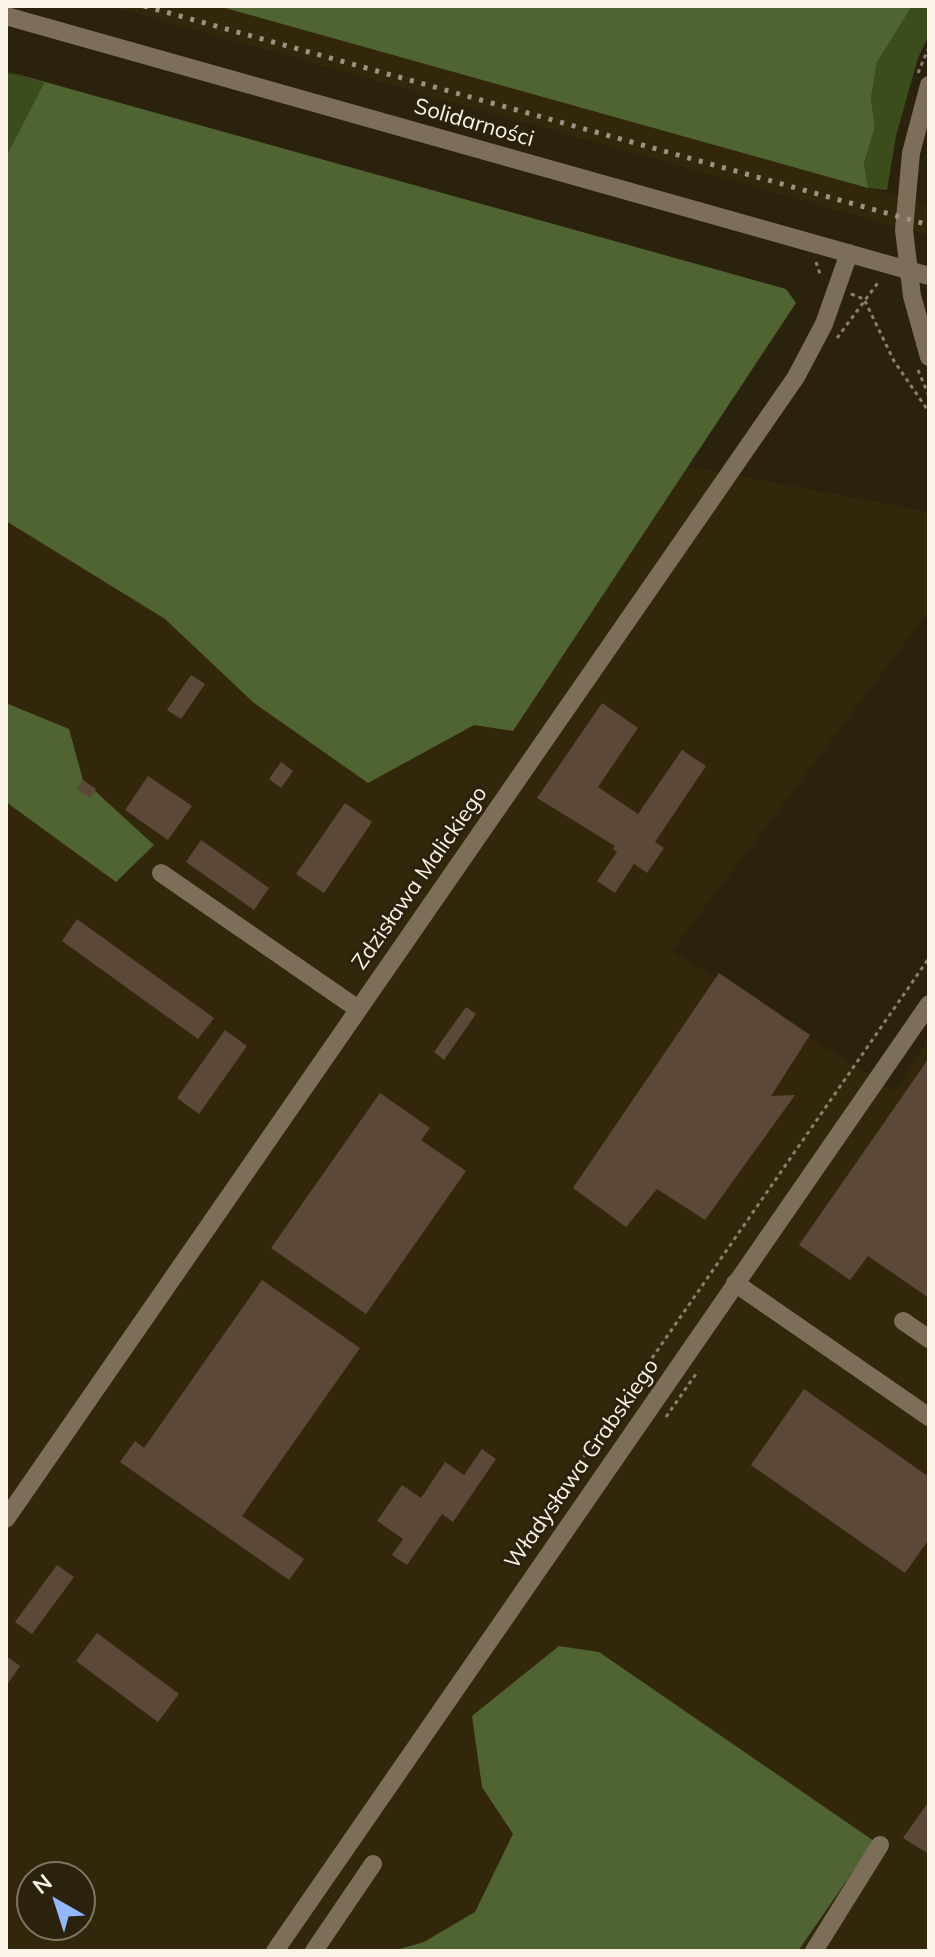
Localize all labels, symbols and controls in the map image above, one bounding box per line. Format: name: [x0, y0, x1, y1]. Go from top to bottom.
street label: Solidarności: [411, 93, 537, 153]
street label: Zdzisława Malickiego: [347, 781, 493, 975]
street label: Władysława Grabskiego: [499, 1354, 665, 1574]
north arrow: [16, 1861, 96, 1941]
text: N: [27, 1868, 57, 1900]

